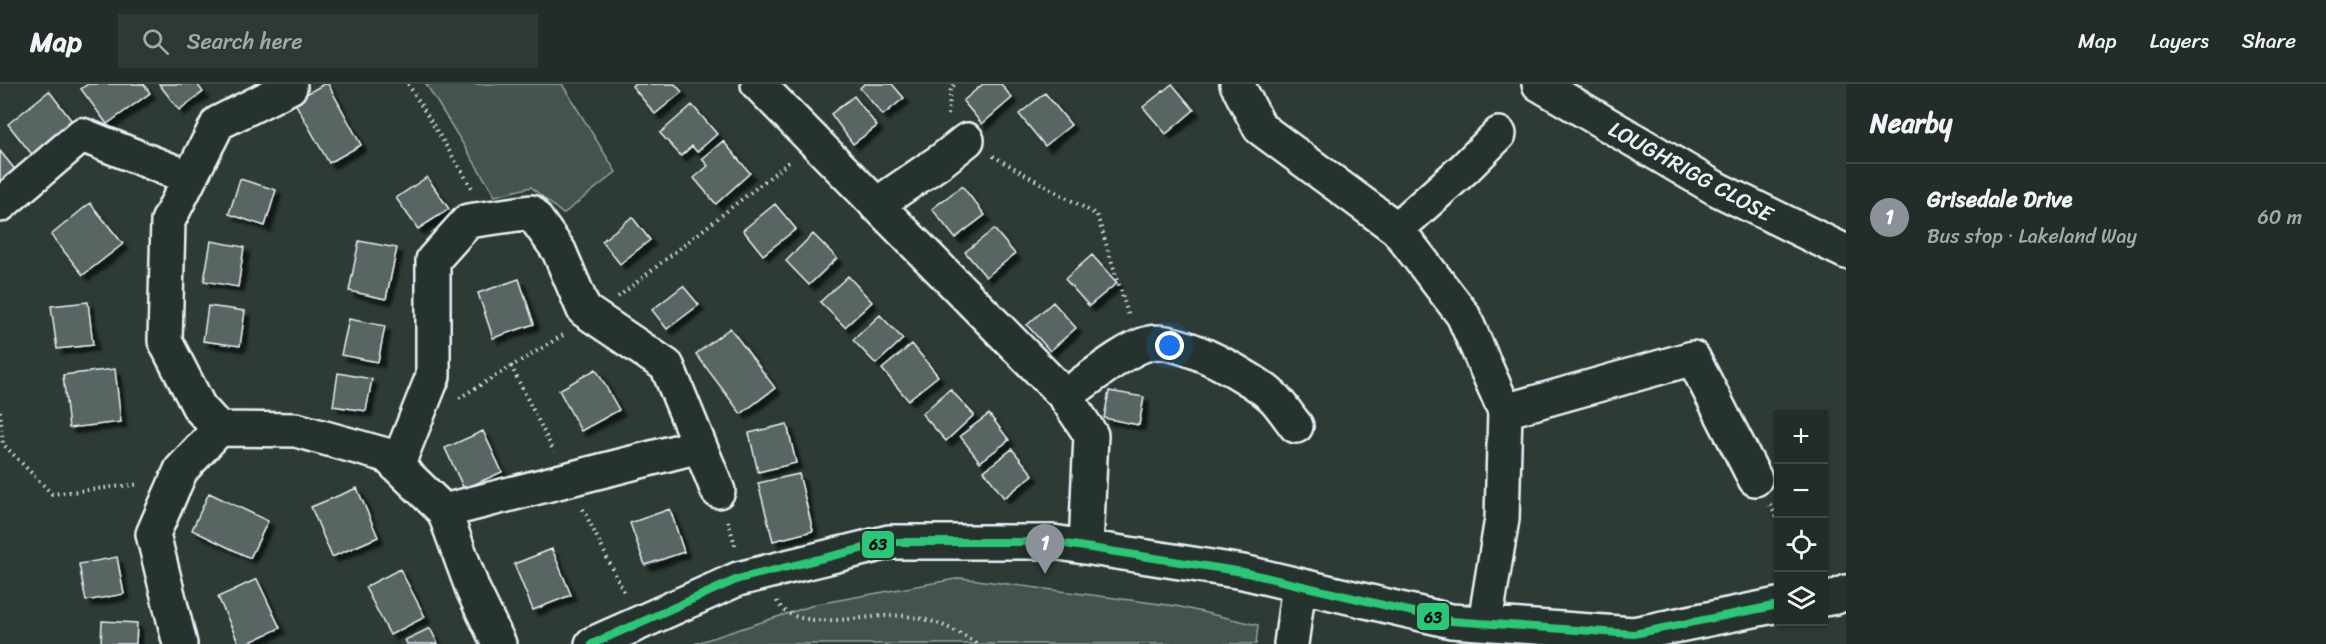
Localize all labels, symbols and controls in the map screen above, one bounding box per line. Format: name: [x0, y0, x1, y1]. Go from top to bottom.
search box: [118, 14, 538, 68]
text: Map: [30, 17, 82, 66]
text: Search here: [187, 22, 303, 61]
text: Map: [2078, 22, 2117, 60]
text: Layers: [2150, 22, 2209, 60]
text: Share: [2242, 22, 2296, 60]
icon: search: [139, 25, 172, 58]
text: Nearby: [1870, 100, 1952, 146]
street label: LOUGHRIGG CLOSE: [1601, 110, 1782, 234]
text: Grisedale Drive: [1927, 180, 2072, 219]
text: 1: [1885, 200, 1894, 235]
text: 60 m: [2257, 200, 2302, 235]
text: Bus stop · Lakeland Way: [1927, 219, 2137, 254]
your location: [1155, 331, 1184, 360]
map controls: [1774, 410, 1828, 626]
button: +: [1774, 410, 1828, 464]
button: −: [1774, 464, 1828, 518]
button: locate: [1774, 518, 1828, 572]
pin: 1: [1026, 524, 1064, 574]
line badge: 63: [861, 530, 895, 559]
text: 63: [868, 530, 887, 559]
button: layers: [1774, 572, 1828, 626]
line badge: 63: [1416, 602, 1450, 631]
text: 63: [1423, 603, 1442, 632]

